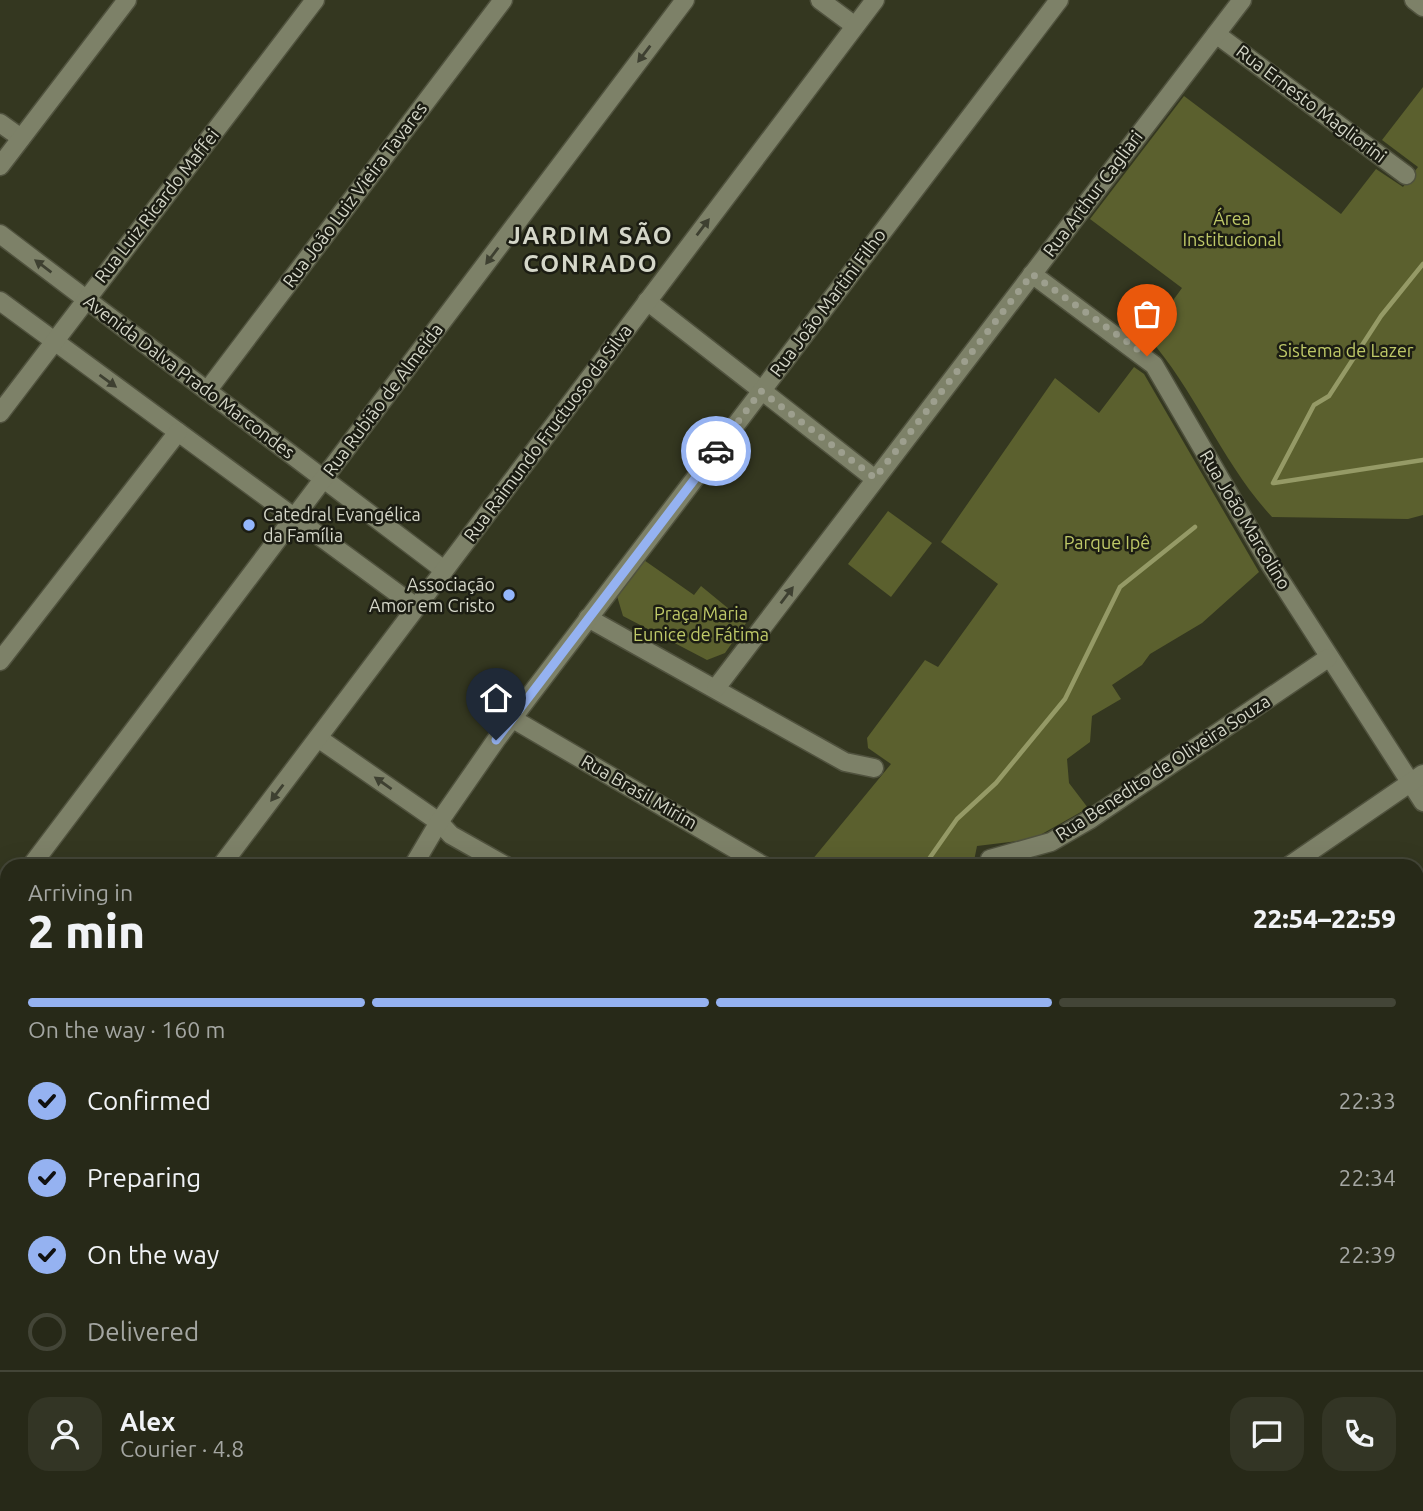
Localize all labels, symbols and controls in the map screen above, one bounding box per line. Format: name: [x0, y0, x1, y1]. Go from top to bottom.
street label: Rua Ernesto Magliorini: [1233, 40, 1390, 166]
one-way arrow: [637, 45, 651, 64]
street label: Rua João Luiz Vieira Tavares: [278, 98, 430, 291]
street label: Rua Luiz Ricardo Maffei: [90, 125, 222, 286]
street label: Rua Arthur Cagliari: [1038, 127, 1146, 260]
park label: Área Institucional: [1182, 207, 1282, 249]
one-way arrow: [696, 218, 710, 237]
district label: JARDIM SÃO CONRADO: [508, 221, 674, 277]
street label: Rua João Martini Filho: [765, 225, 889, 380]
one-way arrow: [485, 246, 500, 264]
one-way arrow: [34, 259, 52, 274]
pin: [1117, 284, 1177, 356]
street label: Avenida Dalva Prado Marcondes: [80, 290, 299, 462]
icon: bag: [1128, 295, 1166, 333]
street label: Rua Rubião de Almeida: [318, 319, 446, 480]
street label: Rua Raimundo Fructuoso da Silva: [459, 320, 635, 545]
park label: Sistema de Lazer: [1278, 340, 1414, 360]
one-way arrow: [99, 374, 118, 388]
courier: [681, 416, 751, 486]
icon: car: [697, 432, 735, 470]
street label: Rua João Marcolino: [1196, 446, 1295, 593]
place label: Catedral Evangélica da Família: [263, 504, 421, 545]
marker: Catedral Evangélica da Família: [241, 517, 257, 533]
park label: Parque Ipê: [1064, 532, 1150, 552]
place label: Associação Amor em Cristo: [369, 574, 495, 615]
one-way arrow: [779, 586, 793, 604]
marker: Associação Amor em Cristo: [501, 587, 517, 603]
park label: Praça Maria Eunice de Fátima: [633, 603, 769, 644]
pin: [466, 668, 526, 740]
icon: home: [477, 679, 515, 717]
street label: Rua Benedito de Oliveira Souza: [1051, 690, 1273, 844]
street label: Rua Brasil Mirim: [578, 750, 701, 832]
one-way arrow: [374, 776, 392, 790]
one-way arrow: [269, 783, 284, 801]
text: Arriving in: [28, 880, 133, 905]
text: 22:54–22:59: [1253, 904, 1396, 933]
text: 2 min: [28, 905, 145, 957]
text: On the way · 160 m: [28, 1017, 225, 1042]
icon: check: [28, 1082, 66, 1120]
text: Confirmed: [87, 1086, 211, 1115]
text: 22:33: [1338, 1088, 1396, 1113]
icon: check: [28, 1159, 66, 1197]
text: Preparing: [87, 1163, 201, 1192]
text: 22:34: [1338, 1165, 1396, 1190]
icon: check: [28, 1236, 66, 1274]
text: On the way: [87, 1240, 219, 1269]
text: 22:39: [1338, 1242, 1396, 1267]
text: Delivered: [87, 1317, 199, 1346]
button: person: [28, 1397, 102, 1471]
button: chat: [1230, 1397, 1304, 1471]
button: phone: [1322, 1397, 1396, 1471]
text: Alex: [120, 1407, 175, 1436]
text: Courier · 4.8: [120, 1436, 244, 1461]

